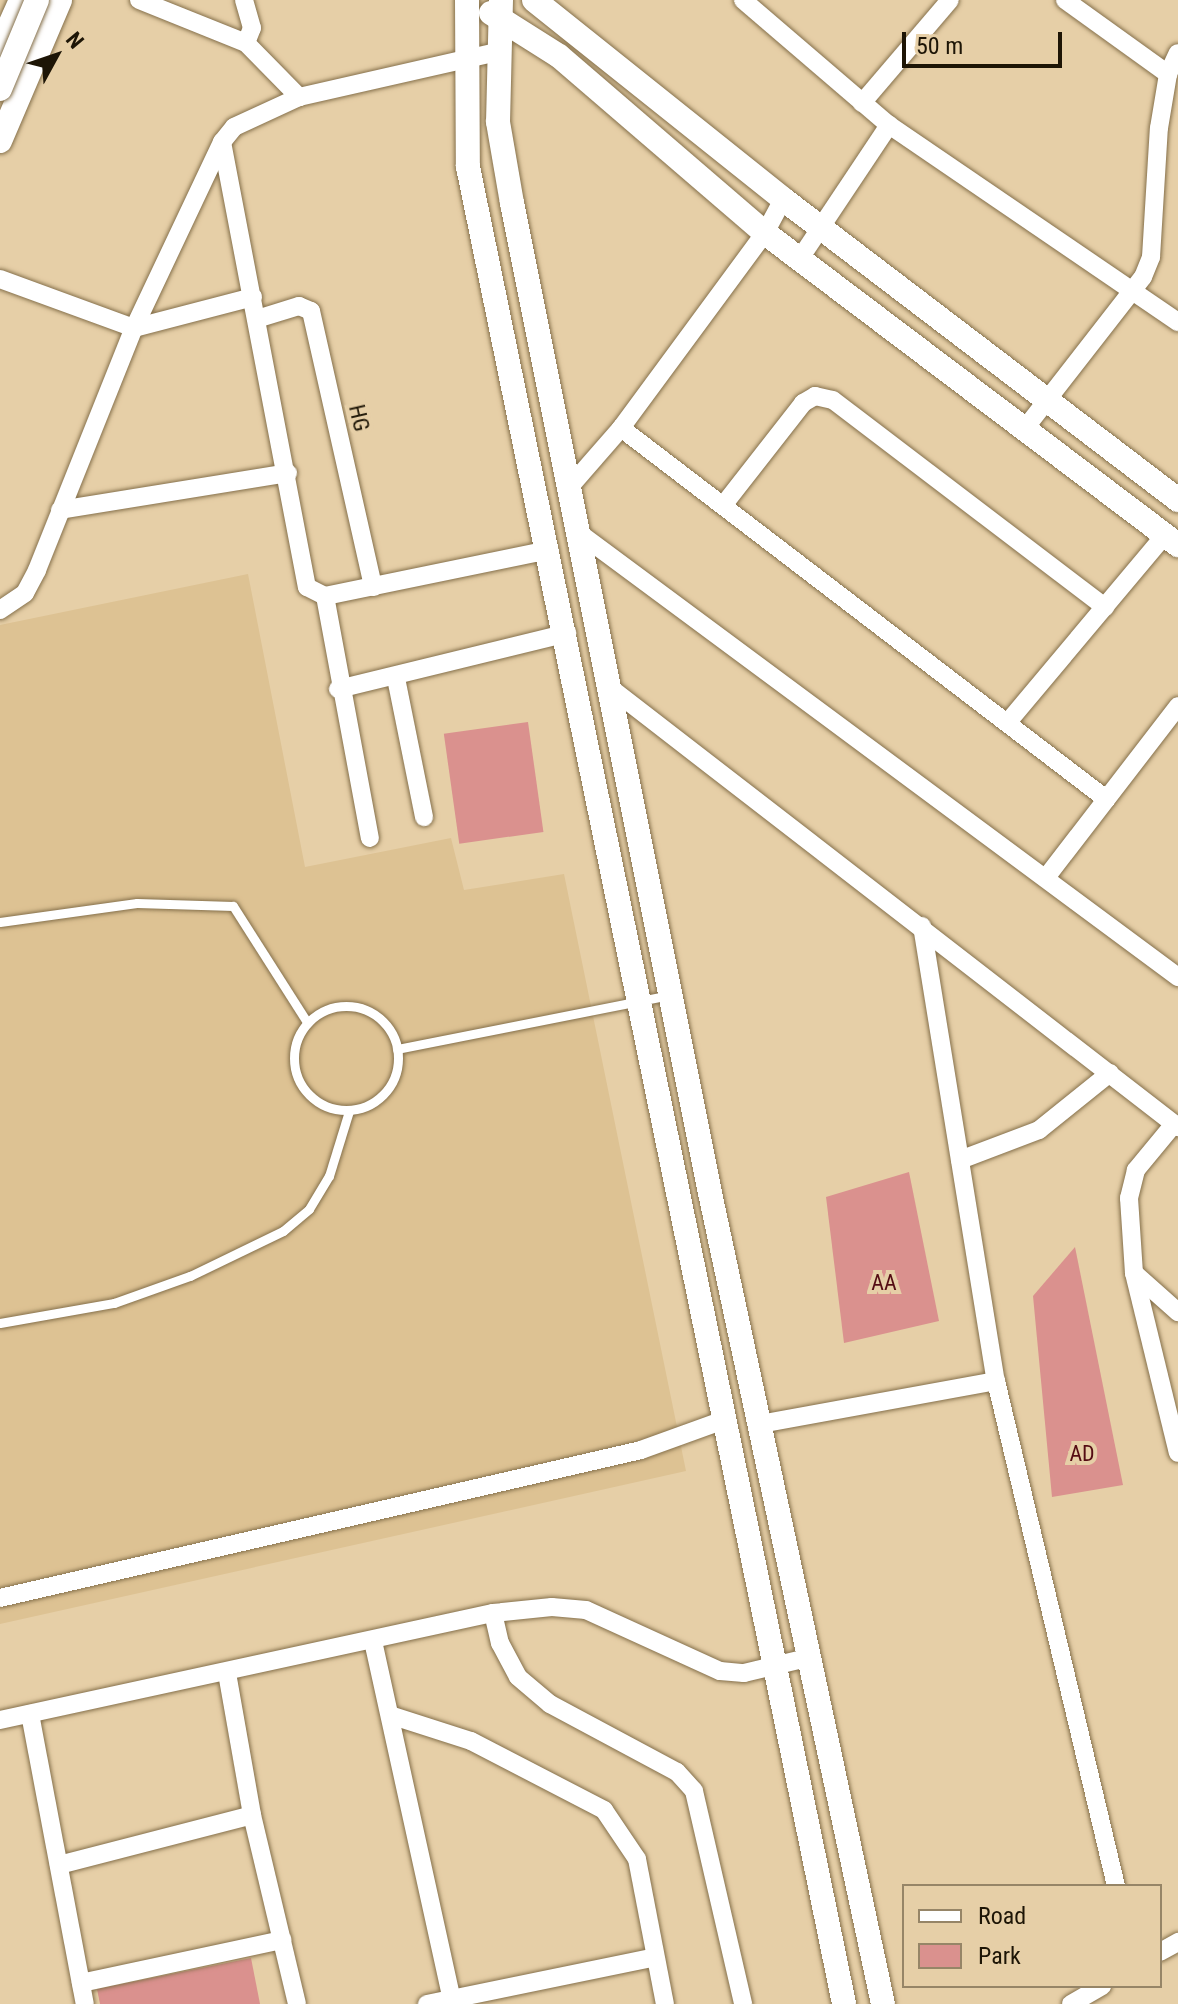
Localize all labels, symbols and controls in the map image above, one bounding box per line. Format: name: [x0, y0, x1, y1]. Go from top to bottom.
north arrow: [16, 16, 96, 96]
scale bar: [906, 16, 1066, 66]
text: N: [61, 27, 89, 53]
text: 50 m: [916, 32, 963, 60]
street label: HG: [343, 402, 375, 434]
park label: AA: [871, 1270, 897, 1296]
park label: AD: [1069, 1441, 1095, 1467]
legend: [902, 1884, 1162, 1988]
text: Road: [978, 1902, 1026, 1930]
text: Park: [978, 1942, 1021, 1970]

